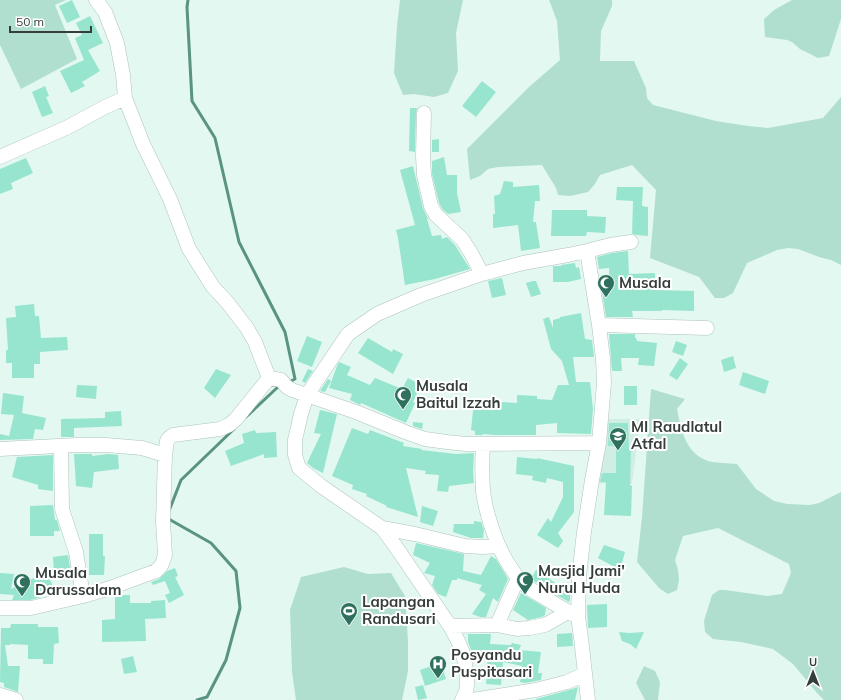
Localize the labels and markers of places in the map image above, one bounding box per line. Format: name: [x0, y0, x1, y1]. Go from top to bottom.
mosque icon: Musala: [596, 273, 616, 298]
place label: Musala: [619, 273, 671, 292]
place label: Musala Baitul Izzah: [416, 376, 501, 412]
mosque icon: Musala Baitul Izzah: [393, 385, 413, 410]
place label: MI Raudlatul Atfal: [631, 417, 722, 453]
school or university icon: MI Raudlatul Atfal: [608, 426, 628, 451]
place label: Masjid Jami' Nurul Huda: [538, 561, 625, 597]
place label: Musala Darussalam: [35, 563, 122, 599]
mosque icon: Masjid Jami' Nurul Huda: [515, 570, 535, 595]
mosque icon: Musala Darussalam: [12, 572, 32, 597]
place label: Lapangan Randusari: [362, 592, 436, 628]
sports icon: Lapangan Randusari: [339, 601, 359, 626]
place label: Posyandu Puspitasari: [451, 645, 532, 681]
hospital icon: Posyandu Puspitasari: [428, 654, 448, 679]

